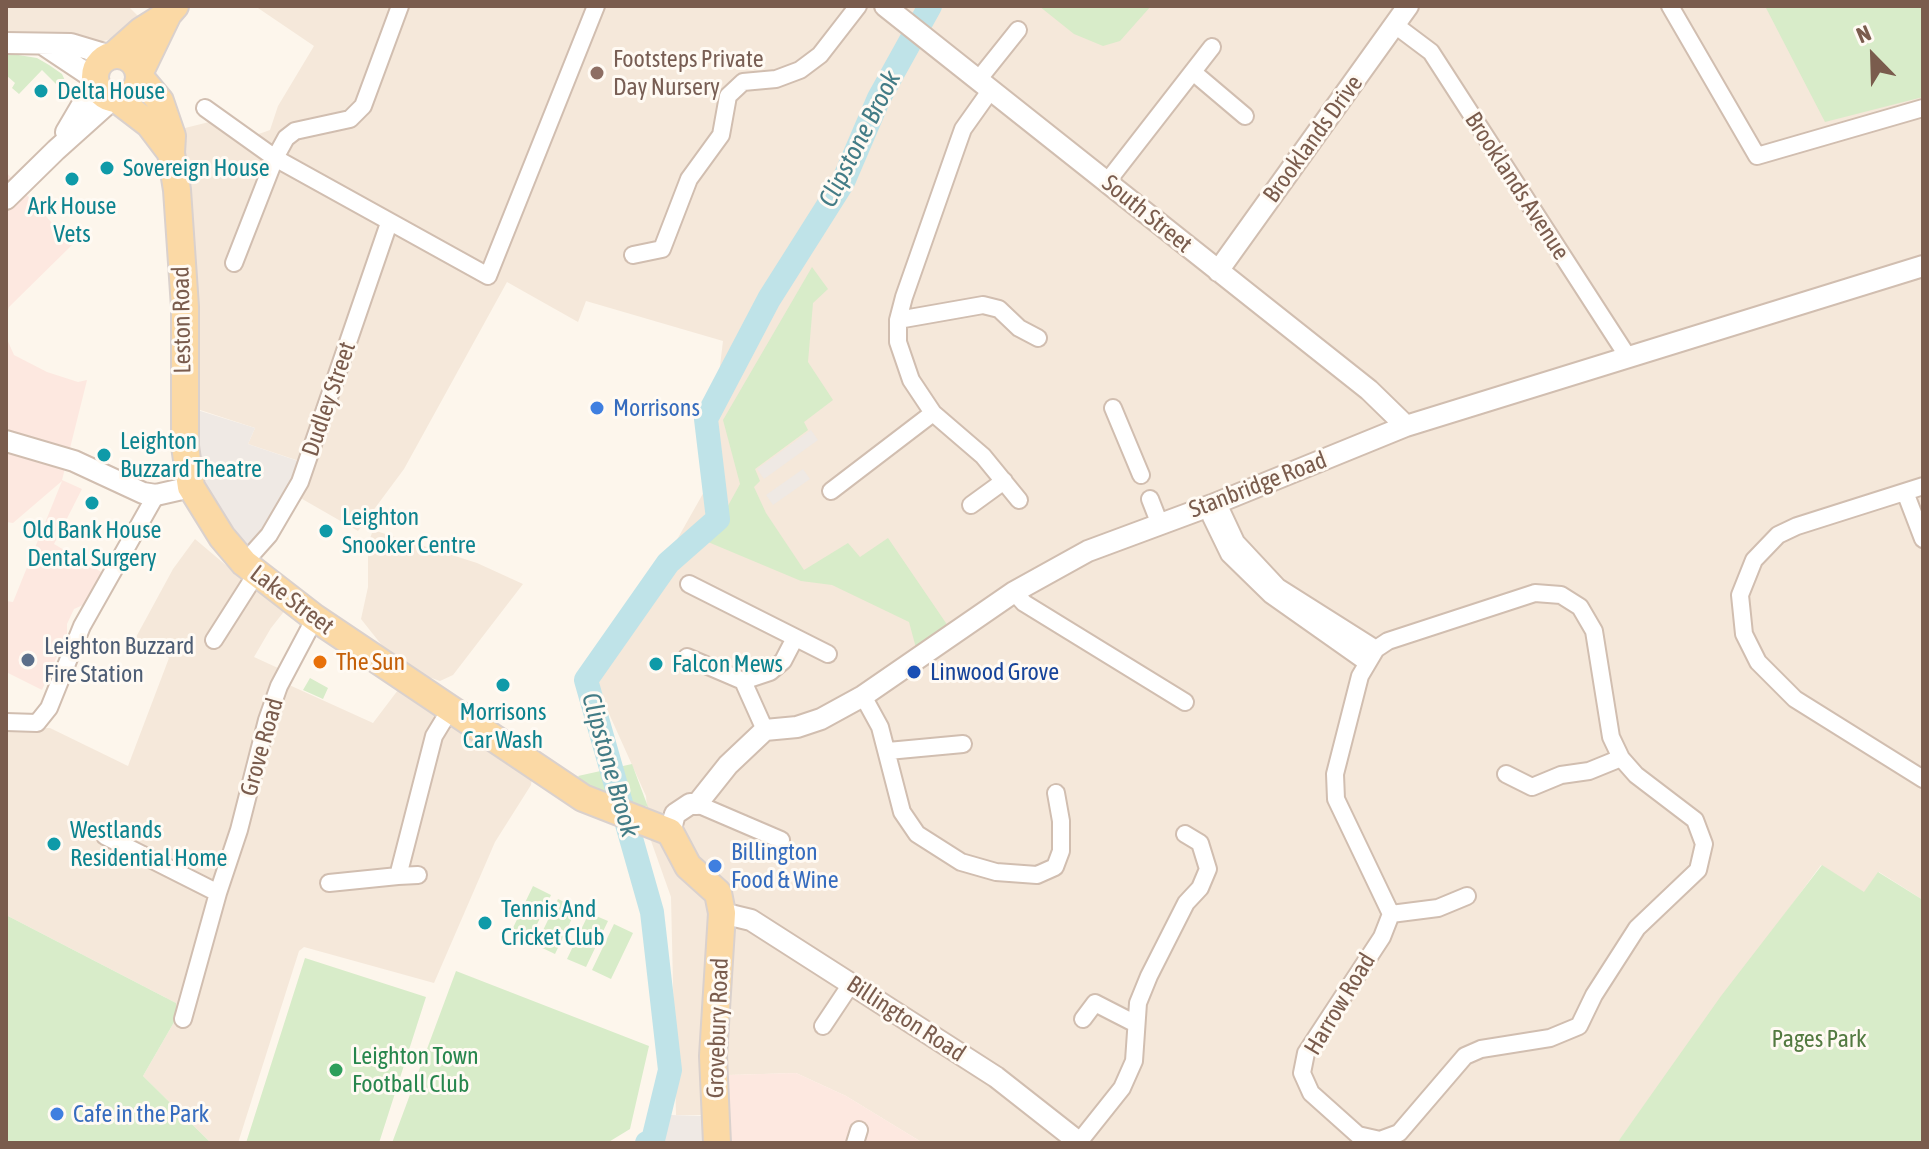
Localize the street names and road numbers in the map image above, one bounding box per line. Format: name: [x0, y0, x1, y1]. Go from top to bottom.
street label: Brooklands Drive: [1257, 70, 1369, 208]
street label: Brooklands Avenue: [1459, 107, 1575, 265]
street label: South Street: [1096, 169, 1198, 259]
street label: Leston Road: [167, 266, 197, 374]
street label: Dudley Street: [296, 338, 362, 460]
street label: Stanbridge Road: [1185, 446, 1331, 524]
street label: Lake Street: [244, 559, 340, 641]
street label: Grove Road: [234, 695, 290, 799]
street label: Harrow Road: [1298, 948, 1382, 1060]
street label: Grovebury Road: [701, 957, 735, 1099]
street label: Billington Road: [841, 970, 971, 1068]

